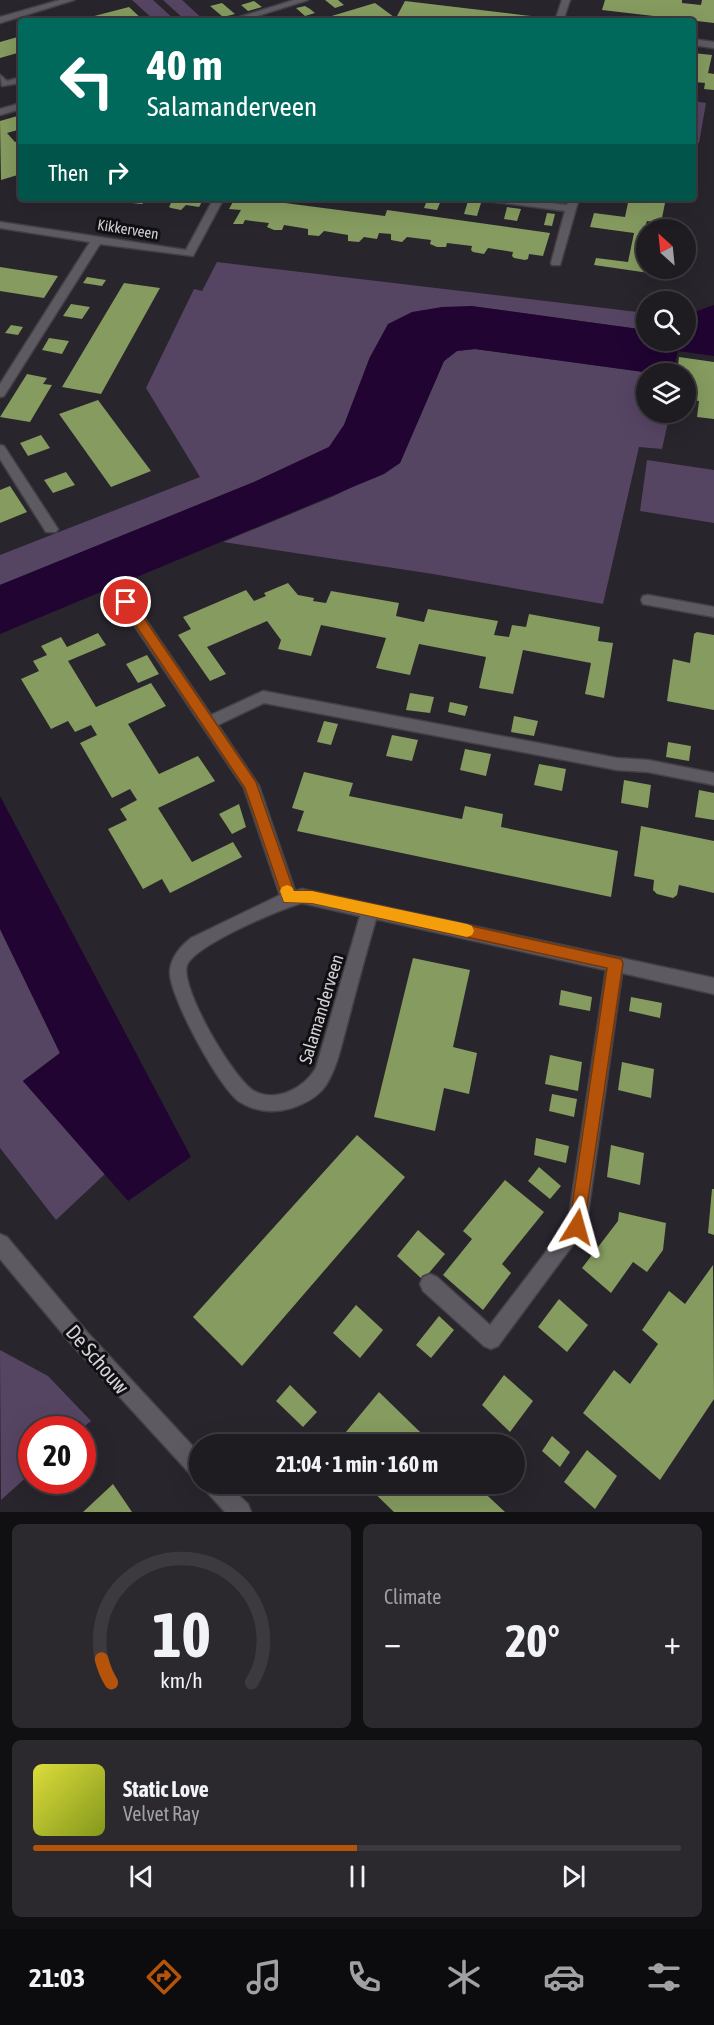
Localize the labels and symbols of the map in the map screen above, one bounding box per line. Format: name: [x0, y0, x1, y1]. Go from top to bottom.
street label: Kikkerveen: [96, 216, 160, 242]
north arrow: [636, 219, 696, 279]
pin: [100, 576, 151, 627]
street label: Salamanderveen: [294, 952, 348, 1066]
position arrow: [545, 1195, 609, 1259]
street label: De Schouw: [62, 1320, 135, 1399]
speed limit sign: 20: [18, 1416, 96, 1494]

